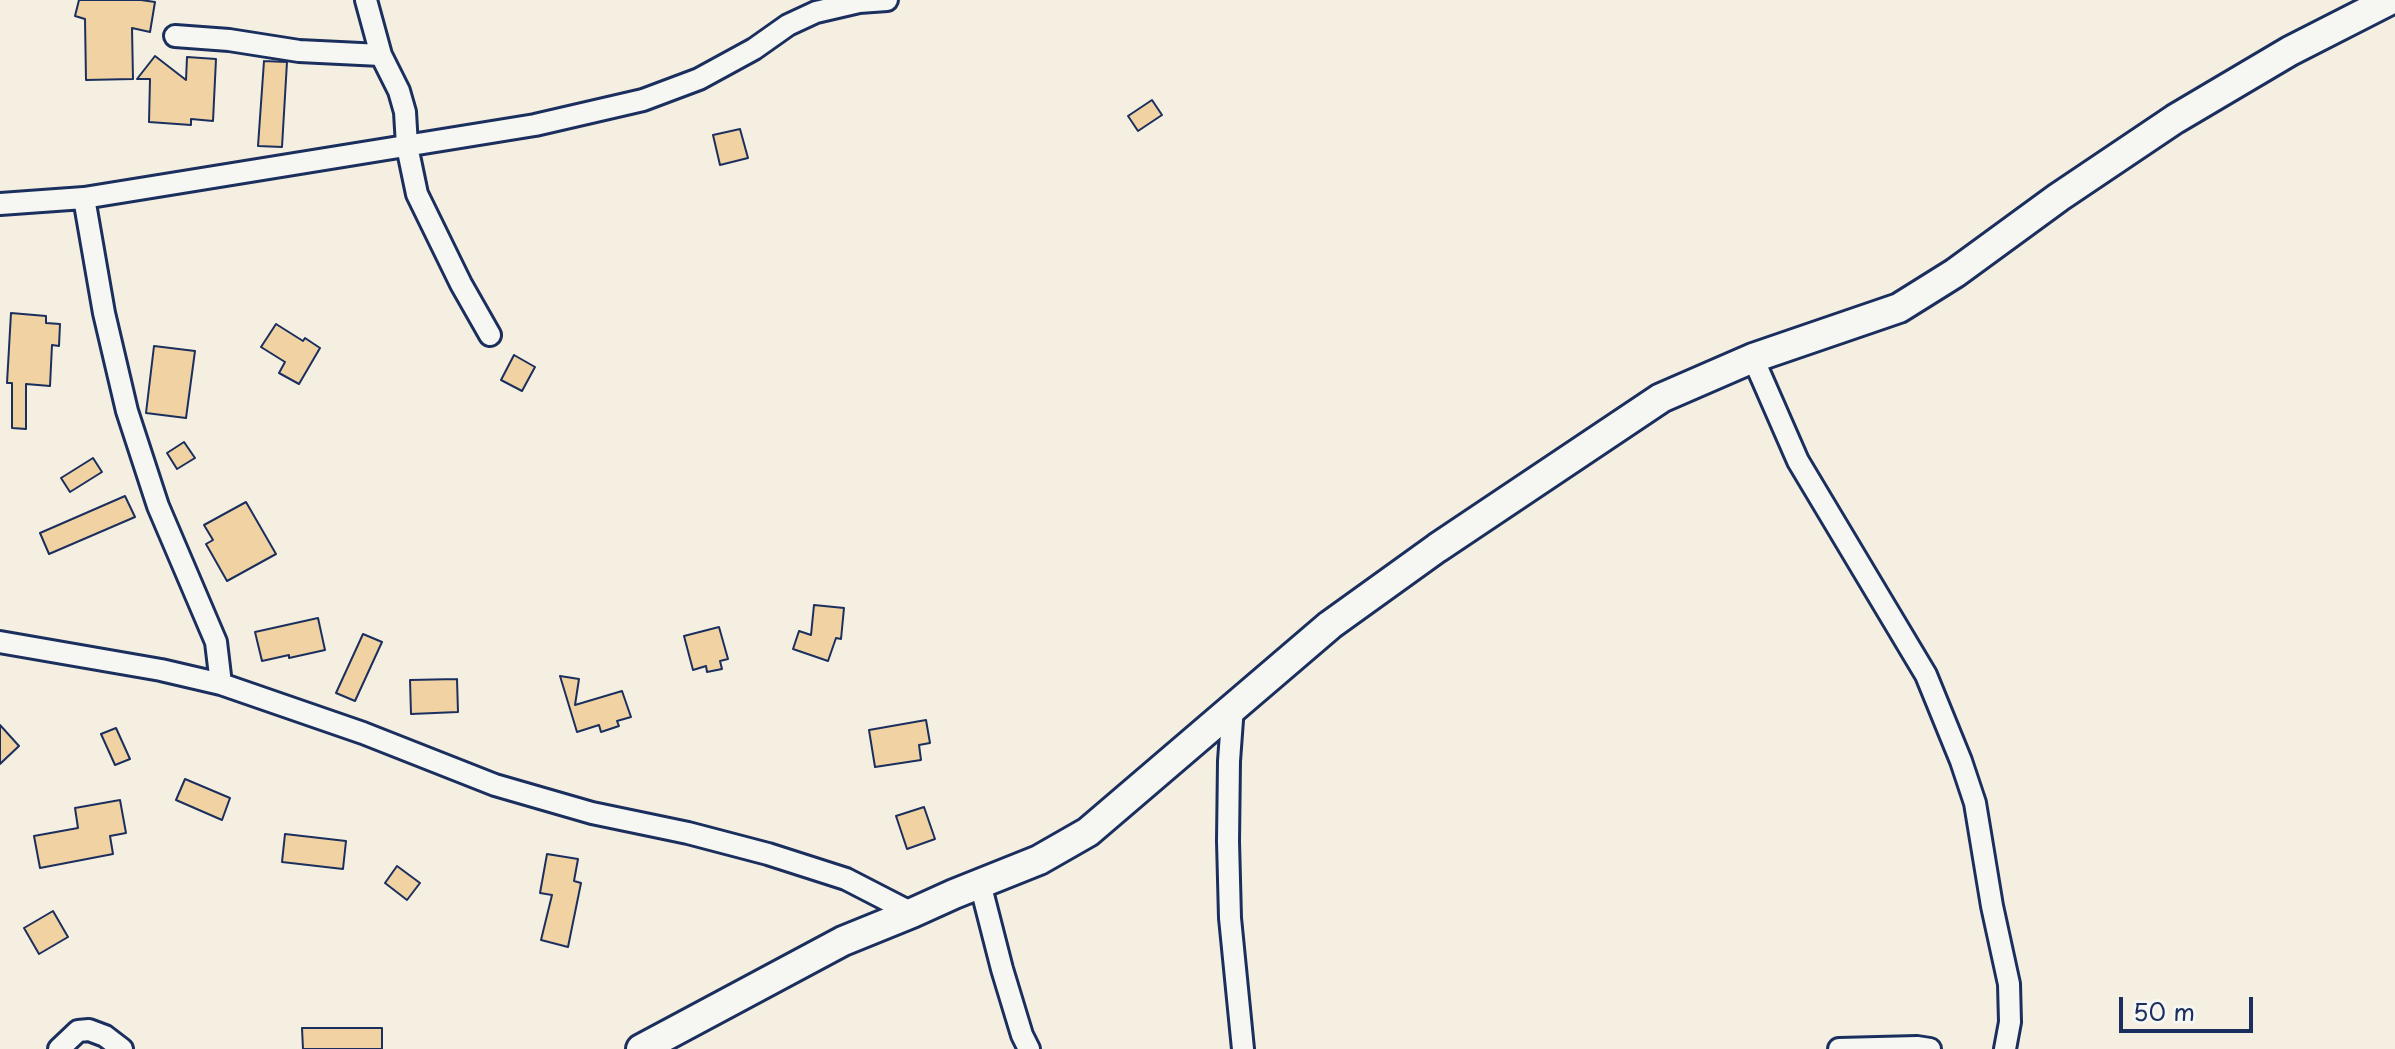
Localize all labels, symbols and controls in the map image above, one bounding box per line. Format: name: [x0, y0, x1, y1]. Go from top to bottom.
scale bar: [2123, 981, 2257, 1031]
text: 50 m: [2133, 993, 2195, 1029]

